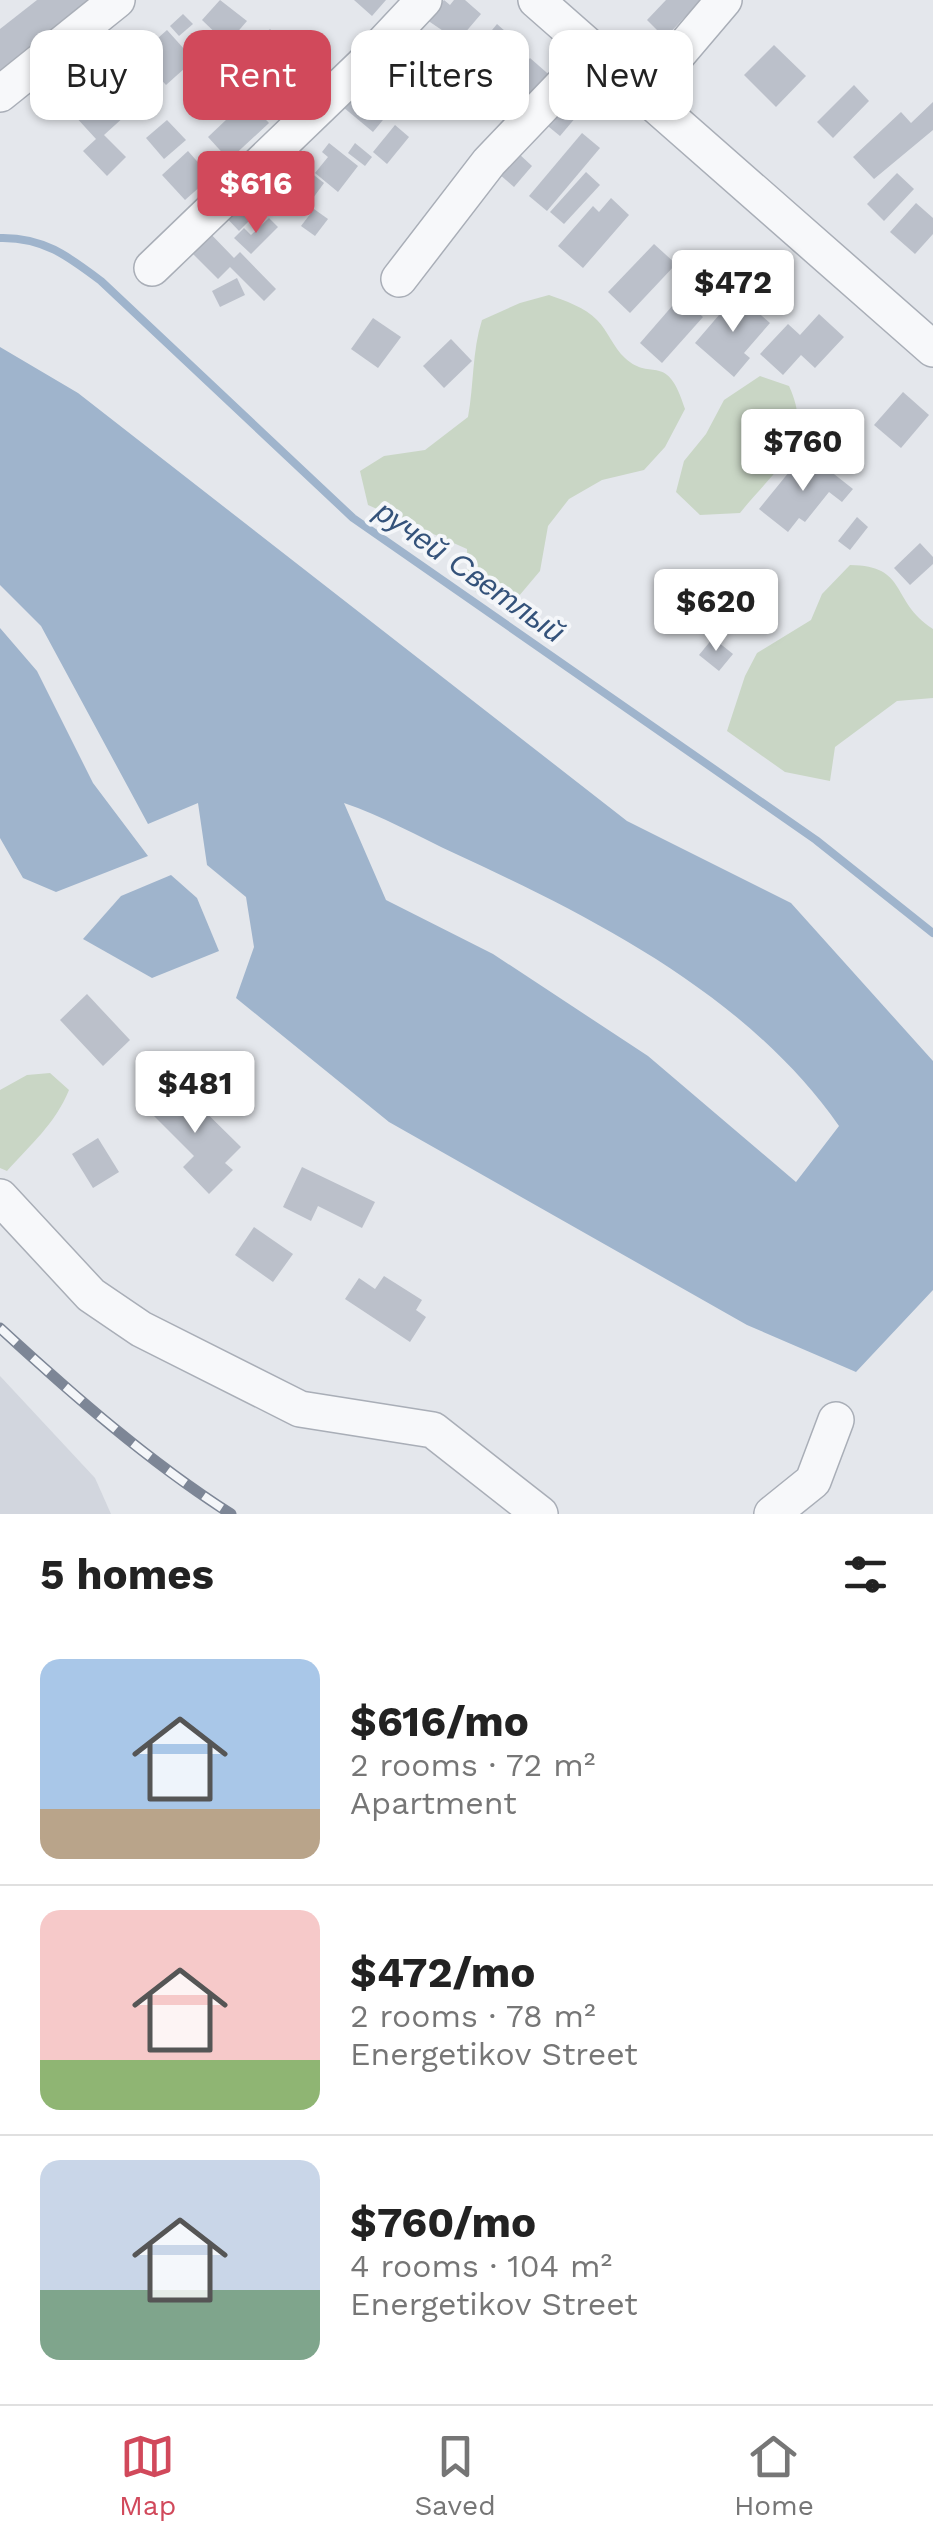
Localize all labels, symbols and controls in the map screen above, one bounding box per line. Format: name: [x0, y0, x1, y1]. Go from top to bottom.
chip: Buy: [30, 30, 163, 120]
chip: Rent: [183, 30, 331, 120]
chip: Filters: [351, 30, 529, 120]
chip: New: [549, 30, 693, 120]
pin: $616: [197, 151, 315, 236]
text: $616: [219, 164, 293, 202]
pin: $472: [674, 250, 792, 335]
text: $472: [694, 263, 772, 301]
pin: $760: [744, 409, 862, 494]
text: $760: [763, 422, 843, 460]
water label: ручей Светлый: [368, 493, 572, 650]
pin: $620: [657, 569, 775, 654]
text: $620: [676, 582, 756, 620]
pin: $481: [136, 1051, 254, 1136]
text: $481: [157, 1064, 233, 1102]
icon: filters: [838, 1547, 893, 1602]
text: 5 homes: [40, 1550, 214, 1599]
text: $616/mo: [350, 1697, 529, 1746]
icon: home: [120, 1699, 240, 1819]
text: 2 rooms · 72 m²: [350, 1746, 595, 1784]
text: Apartment: [350, 1784, 517, 1822]
text: $472/mo: [350, 1948, 535, 1997]
icon: home: [120, 1950, 240, 2070]
text: 2 rooms · 78 m²: [350, 1997, 596, 2035]
text: Energetikov Street: [350, 2035, 638, 2073]
text: $760/mo: [350, 2198, 536, 2247]
icon: home: [120, 2200, 240, 2320]
text: 4 rooms · 104 m²: [350, 2247, 612, 2285]
text: Energetikov Street: [350, 2285, 638, 2323]
tab: Map: [119, 2429, 176, 2522]
tab: Saved: [414, 2429, 496, 2522]
tab: Home: [734, 2429, 814, 2522]

